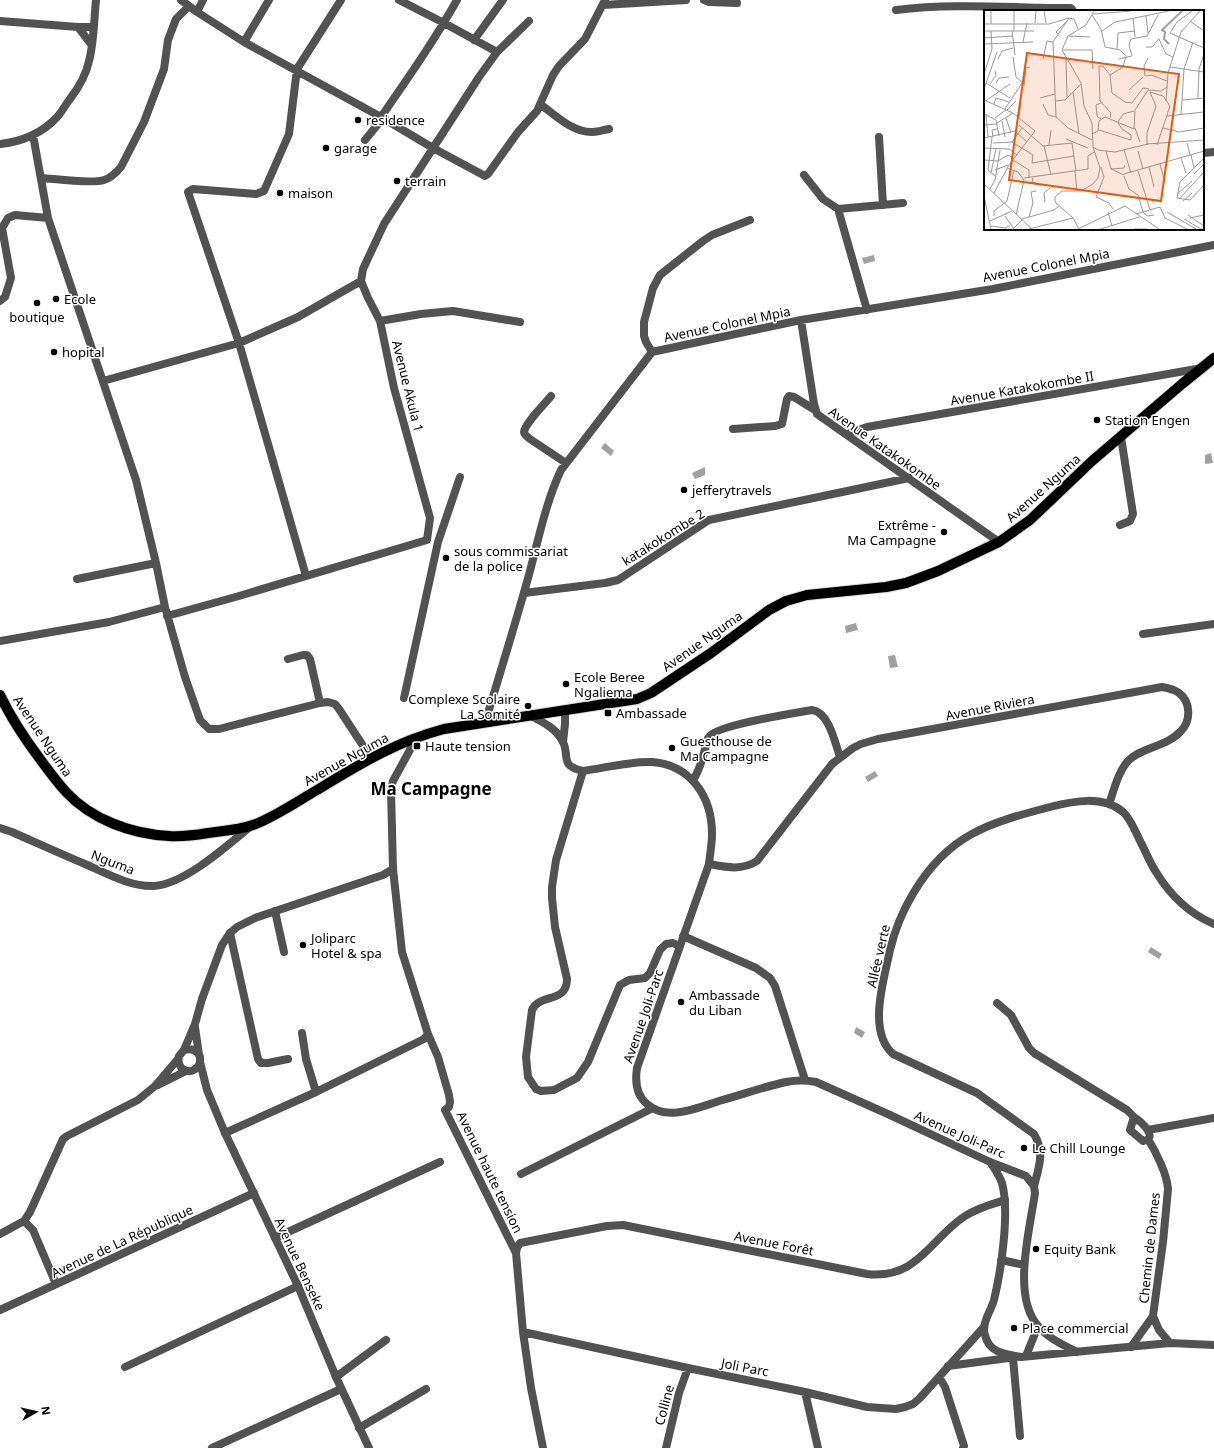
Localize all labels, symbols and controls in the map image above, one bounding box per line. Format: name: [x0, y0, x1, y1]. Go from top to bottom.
inset map: [984, 10, 1204, 230]
place label: residence: [366, 111, 425, 129]
marker: residence: [353, 115, 363, 125]
place label: garage: [334, 139, 377, 157]
marker: garage: [321, 143, 331, 153]
place label: terrain: [405, 172, 446, 190]
marker: terrain: [392, 176, 402, 186]
place label: maison: [288, 184, 333, 202]
marker: maison: [275, 188, 285, 198]
street label: Avenue Colonel Mpia: [981, 244, 1111, 286]
place label: Ecole: [64, 290, 96, 308]
marker: Ecole: [51, 294, 61, 304]
marker: boutique: [32, 298, 42, 308]
street label: Avenue Colonel Mpia: [662, 302, 792, 346]
place label: boutique: [9, 308, 65, 326]
street label: Avenue Akula 1: [388, 338, 428, 434]
place label: hopital: [62, 343, 105, 361]
marker: hopital: [49, 347, 59, 357]
street label: Avenue Katakokombe II: [949, 366, 1095, 410]
street label: Avenue Katakokombe: [825, 402, 945, 494]
place label: Station Engen: [1105, 411, 1190, 429]
marker: Station Engen: [1092, 415, 1102, 425]
street label: Avenue Nguma: [1002, 450, 1084, 526]
place label: jefferytravels: [691, 481, 772, 499]
marker: jefferytravels: [679, 485, 689, 495]
street label: katakokombe 2: [618, 504, 708, 570]
place label: Extrême - Ma Campagne: [847, 516, 936, 549]
marker: Extrême - Ma Campagne: [939, 527, 949, 537]
place label: sous commissariat de la police: [454, 542, 568, 575]
marker: sous commissariat de la police: [441, 553, 451, 563]
street label: Avenue Nguma: [658, 607, 746, 675]
place label: Ecole Beree Ngaliema: [574, 668, 645, 701]
marker: Ecole Beree Ngaliema: [561, 679, 571, 689]
place label: Complexe Scolaire La Somité: [408, 690, 520, 723]
street label: Avenue Riviera: [944, 690, 1036, 724]
street label: Avenue Nguma: [9, 692, 77, 780]
marker: Complexe Scolaire La Somité: [523, 701, 533, 711]
place label: Ambassade: [616, 704, 687, 722]
marker: Ambassade: [603, 708, 613, 718]
street label: Avenue Nguma: [300, 728, 392, 790]
place label: Guesthouse de Ma Campagne: [680, 732, 772, 765]
place label: Haute tension: [425, 737, 511, 755]
marker: Haute tension: [412, 741, 422, 751]
marker: Guesthouse de Ma Campagne: [667, 743, 677, 753]
district label: Ma Campagne: [370, 777, 492, 800]
street label: Nguma: [89, 845, 137, 879]
street label: Allée verte: [862, 923, 894, 989]
place label: Joliparc Hotel & spa: [309, 929, 382, 962]
marker: Joliparc Hotel & spa: [298, 940, 308, 950]
street label: Avenue Joli-Parc: [619, 967, 667, 1065]
place label: Ambassade du Liban: [689, 986, 760, 1019]
marker: Ambassade du Liban: [676, 997, 686, 1007]
street label: Avenue Joli-Parc: [912, 1106, 1008, 1162]
street label: Avenue haute tension: [453, 1108, 527, 1236]
place label: Le Chill Lounge: [1032, 1139, 1125, 1157]
marker: Le Chill Lounge: [1019, 1143, 1029, 1153]
street label: Chemin de Dames: [1134, 1192, 1164, 1304]
street label: Avenue de La République: [48, 1200, 196, 1282]
street label: Avenue Benseke: [271, 1215, 329, 1313]
street label: Avenue Forêt: [733, 1226, 816, 1260]
place label: Equity Bank: [1044, 1240, 1116, 1258]
marker: Equity Bank: [1031, 1244, 1041, 1254]
place label: Place commercial: [1022, 1319, 1129, 1337]
marker: Place commercial: [1009, 1323, 1019, 1333]
street label: Joli Parc: [718, 1353, 770, 1380]
street label: Colline: [650, 1383, 678, 1427]
north arrow: [16, 1392, 56, 1432]
text: N: [38, 1405, 54, 1416]

